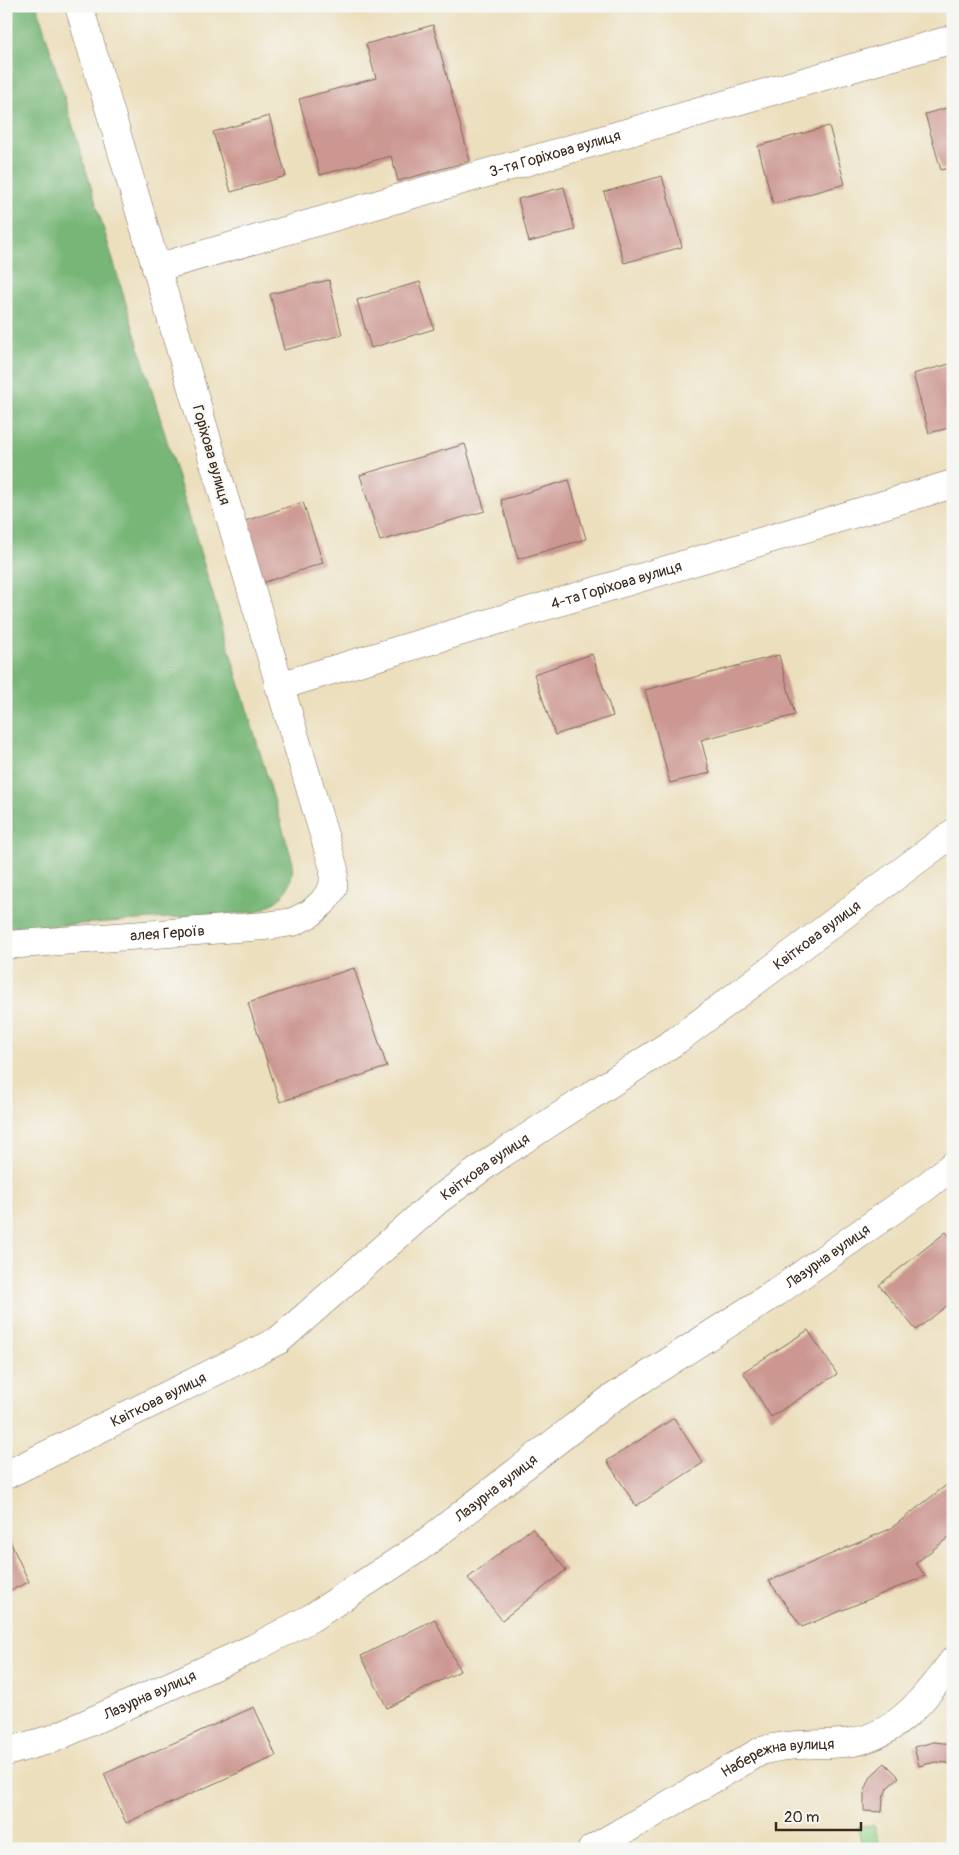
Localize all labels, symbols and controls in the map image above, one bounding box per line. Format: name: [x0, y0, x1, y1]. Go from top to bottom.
street label: 3-тя Горіхова вулиця: [487, 126, 623, 181]
street label: Горіхова вулиця: [188, 403, 234, 507]
street label: 4-та Горіхова вулиця: [548, 556, 684, 614]
street label: Квіткова вулиця: [769, 896, 864, 974]
street label: алея Героїв: [130, 921, 206, 945]
street label: Квіткова вулиця: [437, 1129, 533, 1205]
street label: Лазурна вулиця: [781, 1220, 874, 1293]
street label: Квіткова вулиця: [107, 1368, 209, 1431]
street label: Лазурна вулиця: [450, 1450, 541, 1527]
street label: Лазурна вулиця: [100, 1666, 199, 1724]
street label: Набережна вулиця: [718, 1734, 835, 1782]
scale bar: [776, 1800, 862, 1832]
text: 20 m: [784, 1808, 819, 1827]

